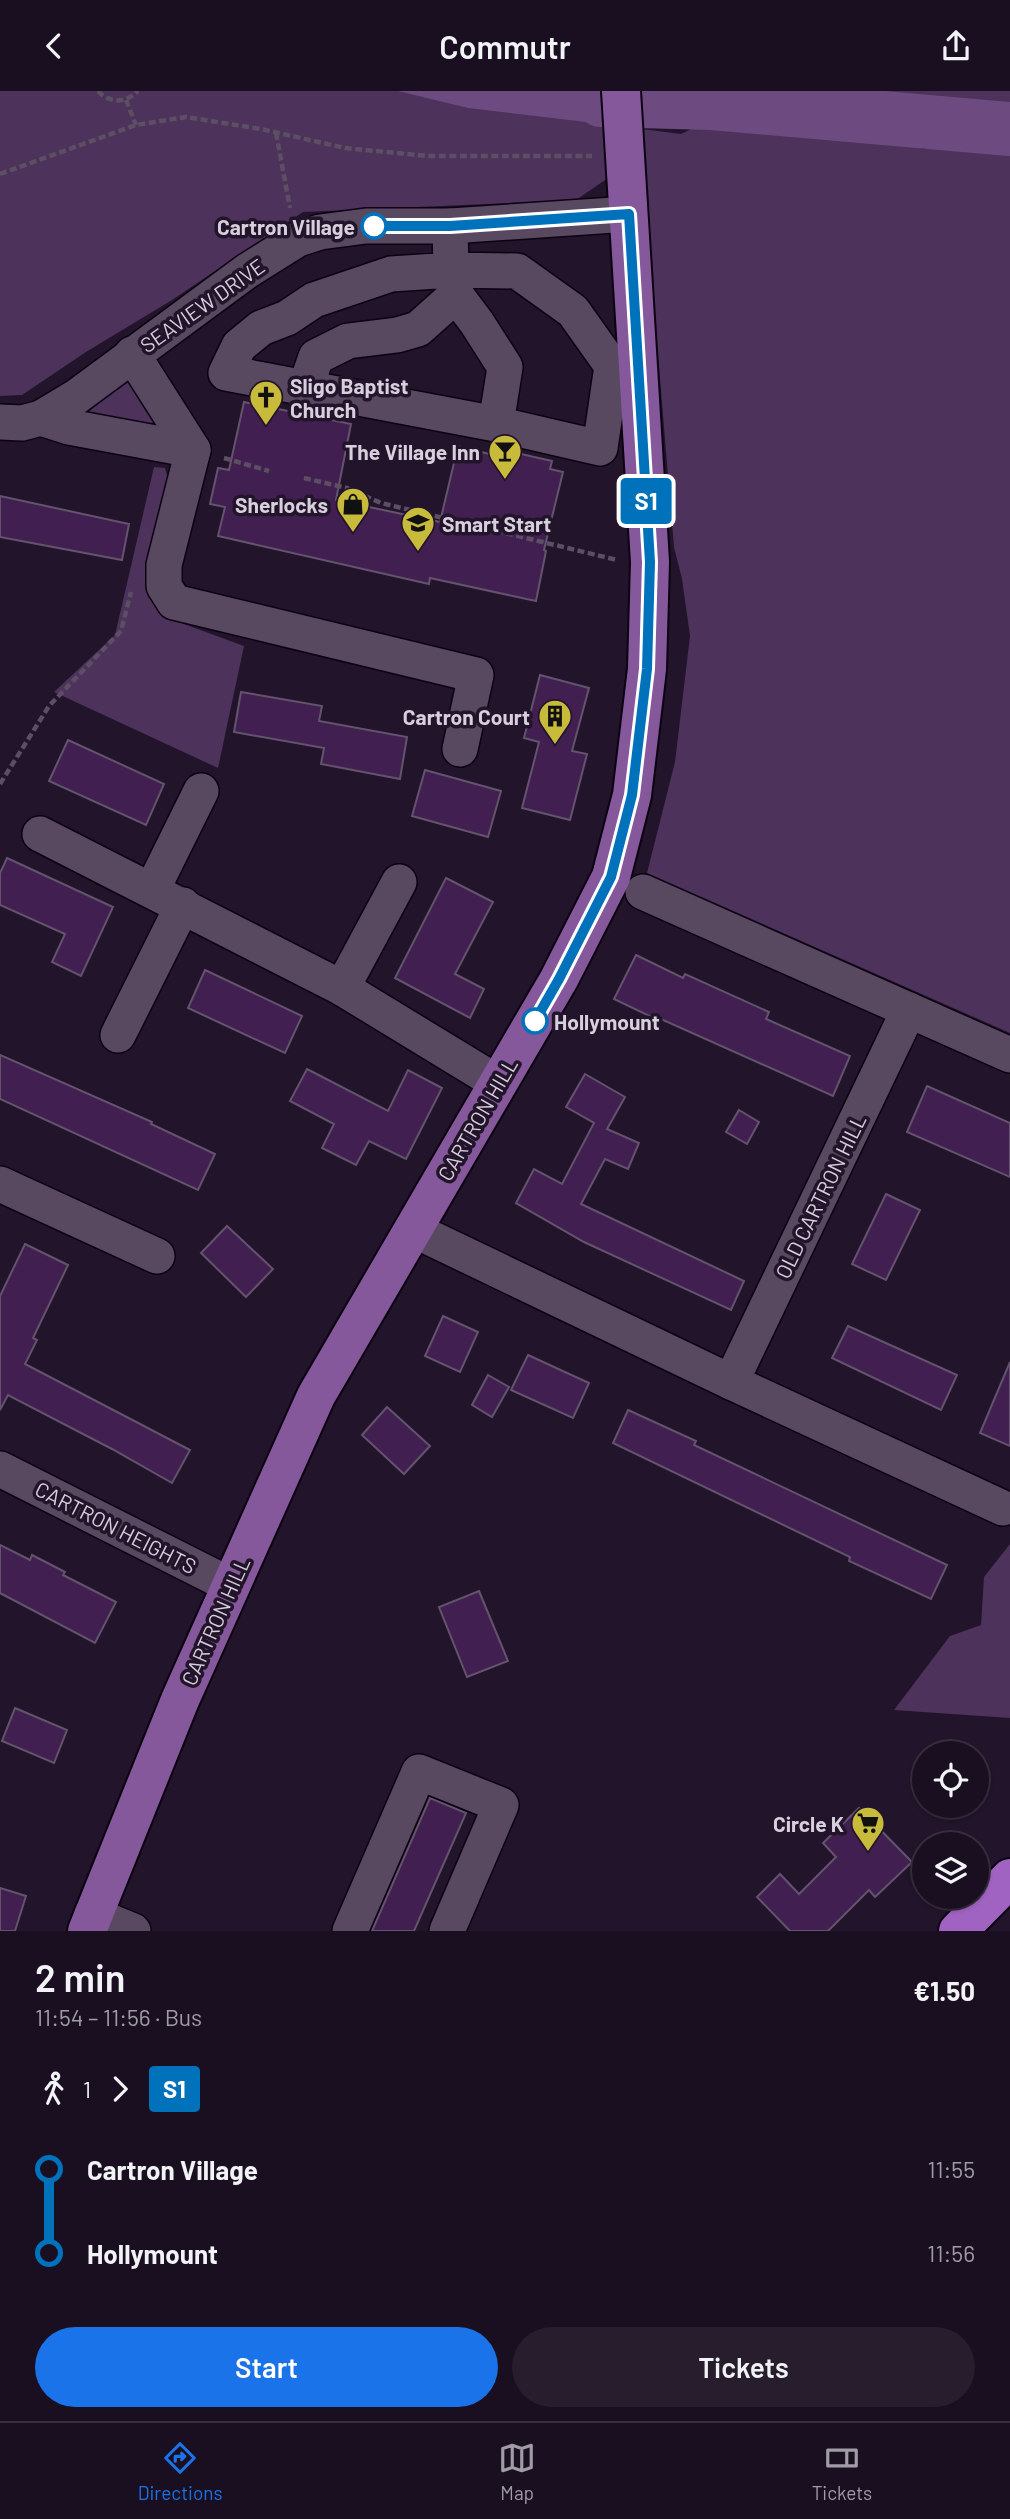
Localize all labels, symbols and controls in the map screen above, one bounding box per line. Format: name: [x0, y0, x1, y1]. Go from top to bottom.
icon: back: [35, 27, 73, 65]
text: Commutr: [439, 27, 571, 65]
icon: share: [937, 27, 975, 65]
marker: Cartron Village: [361, 213, 387, 239]
place label: Cartron Village: [217, 214, 355, 239]
street label: SEAVIEW DRIVE: [135, 253, 269, 357]
place label: Sligo Baptist Church: [290, 373, 408, 422]
church icon: Sligo Baptist Church: [247, 378, 285, 427]
bar icon: The Village Inn: [486, 432, 524, 481]
place label: The Village Inn: [345, 439, 480, 464]
line badge: S1: [614, 478, 678, 524]
shop icon: Sherlocks: [334, 485, 372, 534]
text: S1: [635, 486, 657, 515]
place label: Sherlocks: [235, 492, 328, 517]
school or university icon: Smart Start: [399, 504, 437, 553]
place label: Smart Start: [442, 511, 551, 536]
building icon: Cartron Court: [536, 697, 574, 746]
place label: Cartron Court: [403, 704, 530, 729]
marker: Hollymount: [522, 1008, 548, 1034]
place label: Hollymount: [554, 1009, 660, 1034]
street label: CARTRON HILL: [432, 1053, 522, 1185]
street label: OLD CARTRON HILL: [769, 1110, 871, 1282]
street label: CARTRON HEIGHTS: [31, 1476, 201, 1578]
street label: CARTRON HILL: [176, 1553, 254, 1689]
map controls: [912, 1741, 989, 1909]
button: locate: [912, 1741, 989, 1818]
supermarket icon: Circle K: [849, 1804, 887, 1853]
place label: Circle K: [773, 1811, 844, 1836]
button: layers: [912, 1832, 989, 1909]
text: 2 min: [35, 1954, 125, 2000]
text: €1.50: [913, 1975, 975, 2006]
text: 11:54 – 11:56 · Bus: [35, 2003, 202, 2031]
icon: walk: [35, 2070, 73, 2108]
icon: forward: [101, 2070, 139, 2108]
text: S1: [163, 2074, 186, 2103]
text: 1: [83, 2075, 91, 2103]
text: Cartron Village: [87, 2154, 258, 2185]
text: 11:55: [927, 2155, 975, 2183]
text: Hollymount: [87, 2238, 218, 2269]
text: 11:56: [927, 2239, 975, 2267]
button: Start: [35, 2327, 498, 2407]
button: Tickets: [512, 2327, 975, 2407]
tab: Directions: [138, 2439, 223, 2504]
tab: Map: [498, 2439, 536, 2504]
tab: Tickets: [812, 2439, 872, 2504]

